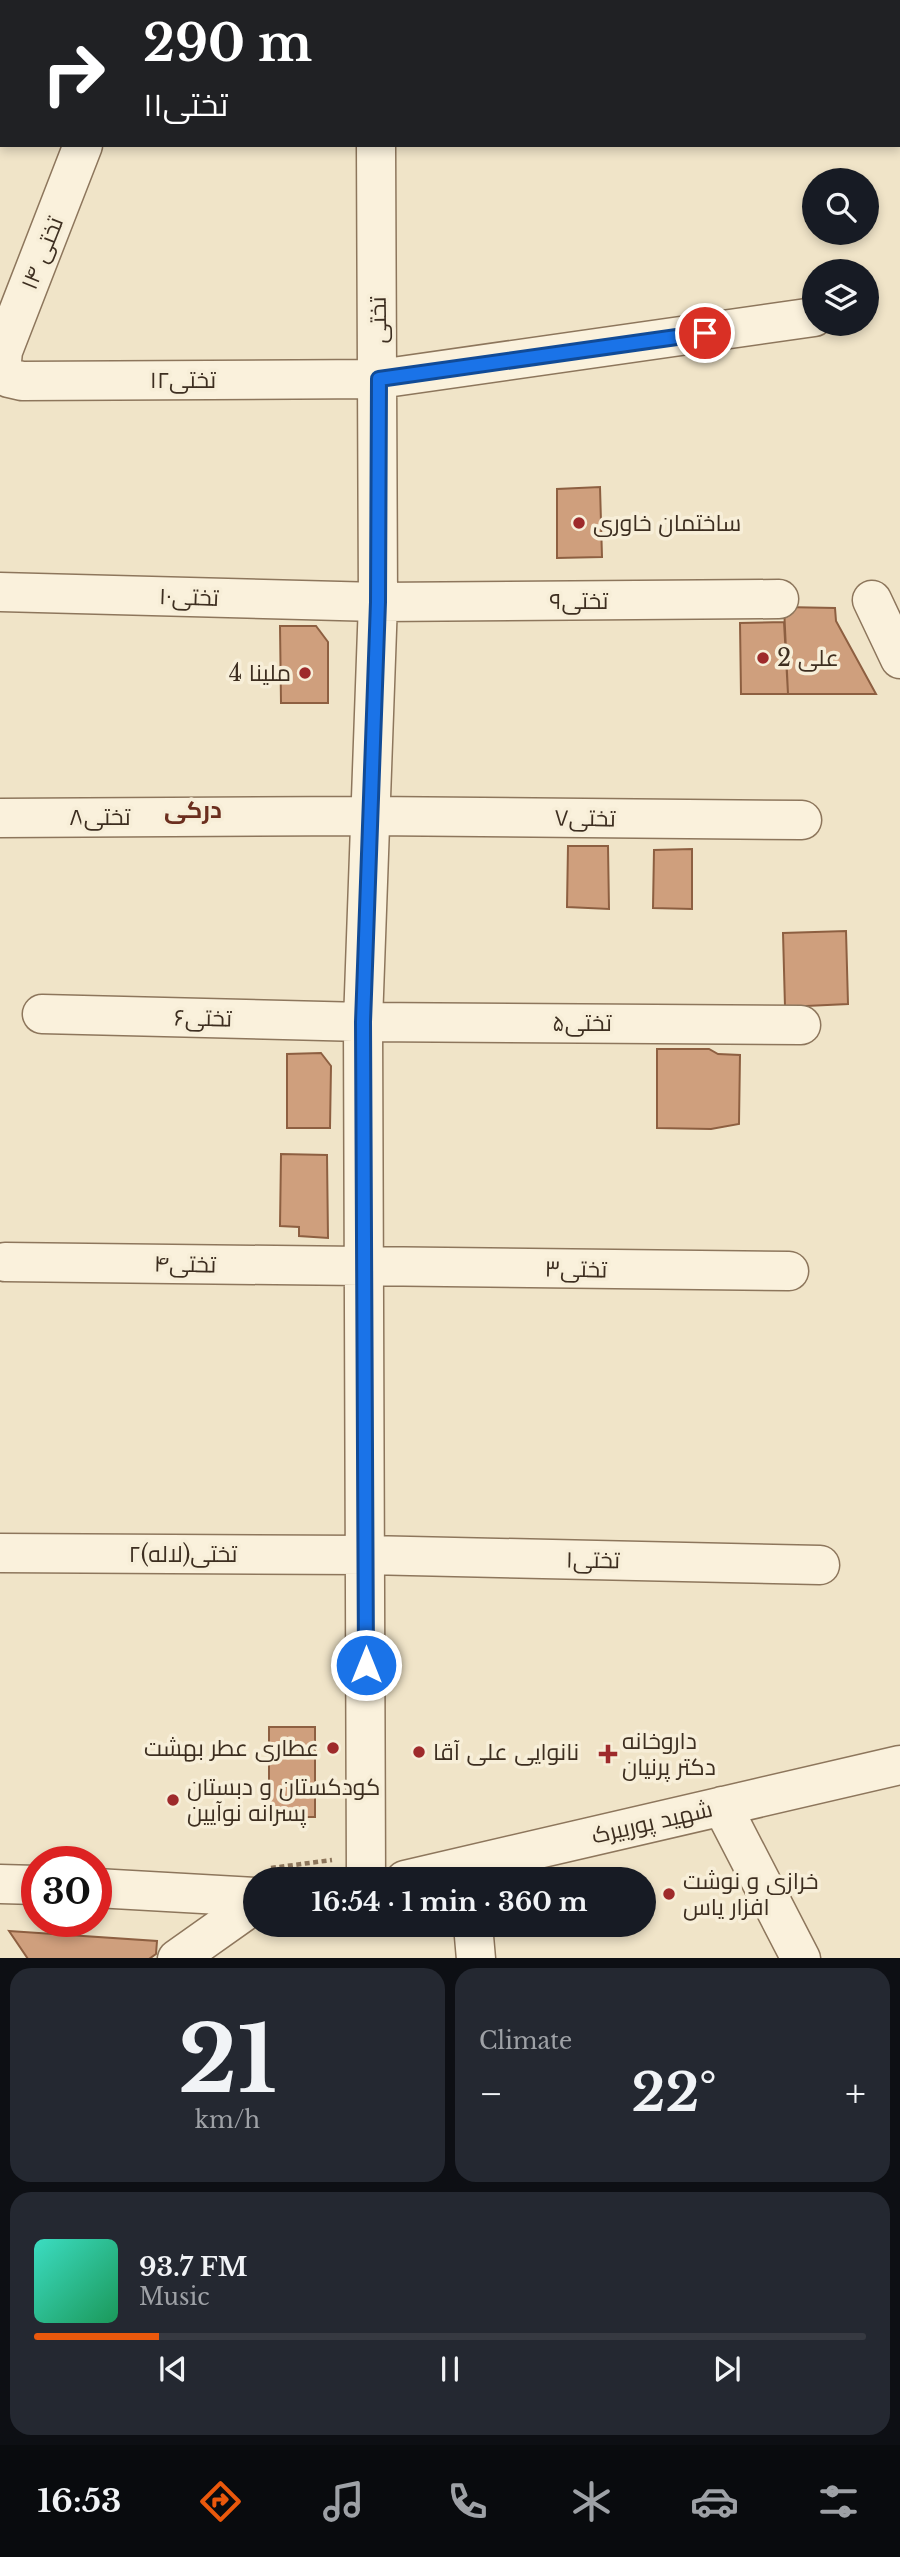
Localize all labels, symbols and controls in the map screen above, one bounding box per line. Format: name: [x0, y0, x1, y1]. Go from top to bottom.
text: 290 m: [143, 13, 312, 74]
icon: right: [28, 28, 119, 119]
text: تختی۱۱: [143, 85, 228, 125]
map controls: [802, 168, 879, 336]
button: search: [802, 168, 879, 245]
street label: تختی ۱۴: [15, 212, 69, 294]
button: layers: [802, 259, 879, 336]
street label: تختی: [364, 296, 392, 344]
pin: [675, 303, 735, 363]
icon: arrive: [686, 314, 724, 352]
street label: تختی۱۲: [150, 366, 216, 394]
place label: ساختمان خاوری: [593, 509, 741, 537]
marker: ساختمان خاوری: [571, 515, 587, 531]
street label: تختی۱۰: [159, 582, 219, 612]
street label: تختی۹: [549, 587, 609, 615]
place label: علی 2: [777, 644, 839, 672]
marker: علی 2: [755, 650, 771, 666]
place label: ملینا 4: [229, 659, 291, 687]
marker: ملینا 4: [297, 665, 313, 681]
district label: درکی: [164, 795, 222, 824]
street label: تختی۸: [69, 803, 131, 831]
street label: تختی۷: [554, 803, 616, 833]
street label: تختی۶: [174, 1003, 232, 1033]
street label: تختی۵: [552, 1009, 612, 1037]
street label: تختی۴: [154, 1249, 216, 1279]
street label: تختی۳: [544, 1254, 608, 1284]
street label: ۲تختی(لاله): [129, 1540, 237, 1568]
street label: تختی۱: [566, 1546, 620, 1574]
position arrow: [329, 1628, 403, 1702]
place label: داروخانه دکتر پرنیان: [622, 1727, 716, 1782]
place label: عطاری عطر بهشت: [144, 1734, 319, 1762]
place label: نانوایی علی آقا: [433, 1738, 579, 1766]
marker: عطاری عطر بهشت: [325, 1740, 341, 1756]
marker: نانوایی علی آقا: [411, 1744, 427, 1760]
marker: داروخانه دکتر پرنیان: [600, 1746, 616, 1762]
place label: کودکستان و دبستان پسرانه نوآیین: [187, 1773, 380, 1828]
marker: کودکستان و دبستان پسرانه نوآیین: [165, 1792, 181, 1808]
street label: شهید پوربیرک: [589, 1795, 715, 1850]
speed limit sign: 30: [21, 1846, 112, 1937]
place label: خرازی و نوشت افزار یاس: [683, 1867, 819, 1921]
text: 16:54 · 1 min · 360 m: [312, 1886, 587, 1918]
marker: خرازی و نوشت افزار یاس: [661, 1886, 677, 1902]
text: 21: [178, 2004, 277, 2117]
text: Climate: [479, 2027, 572, 2055]
text: 22°: [632, 2061, 717, 2125]
text: −: [479, 2070, 503, 2117]
text: +: [845, 2070, 866, 2117]
text: km/h: [195, 2106, 260, 2134]
text: 93.7 FM: [139, 2251, 248, 2283]
text: Music: [139, 2283, 210, 2311]
icon: previous: [154, 2350, 192, 2388]
icon: pause: [431, 2350, 469, 2388]
icon: next: [708, 2350, 746, 2388]
icon: directions: [196, 2477, 245, 2526]
icon: music: [319, 2477, 368, 2526]
icon: phone: [443, 2477, 492, 2526]
icon: climate: [567, 2477, 616, 2526]
icon: car: [690, 2477, 739, 2526]
icon: filters: [814, 2477, 863, 2526]
text: 16:53: [37, 2481, 121, 2521]

